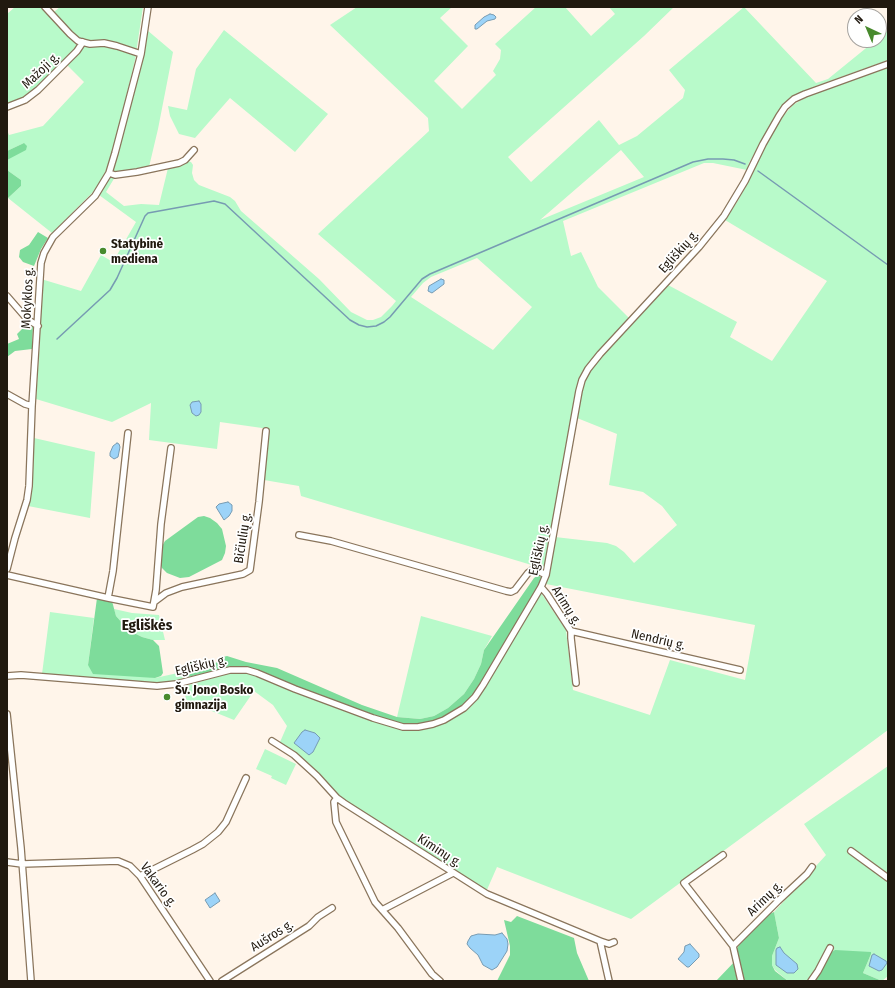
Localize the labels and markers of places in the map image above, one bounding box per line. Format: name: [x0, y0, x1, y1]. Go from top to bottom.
place label: Statybinė mediena: [111, 236, 163, 267]
marker: Statybinė mediena: [98, 246, 108, 256]
place label: Šv. Jono Bosko gimnazija: [175, 682, 253, 713]
marker: Šv. Jono Bosko gimnazija: [162, 692, 172, 702]

